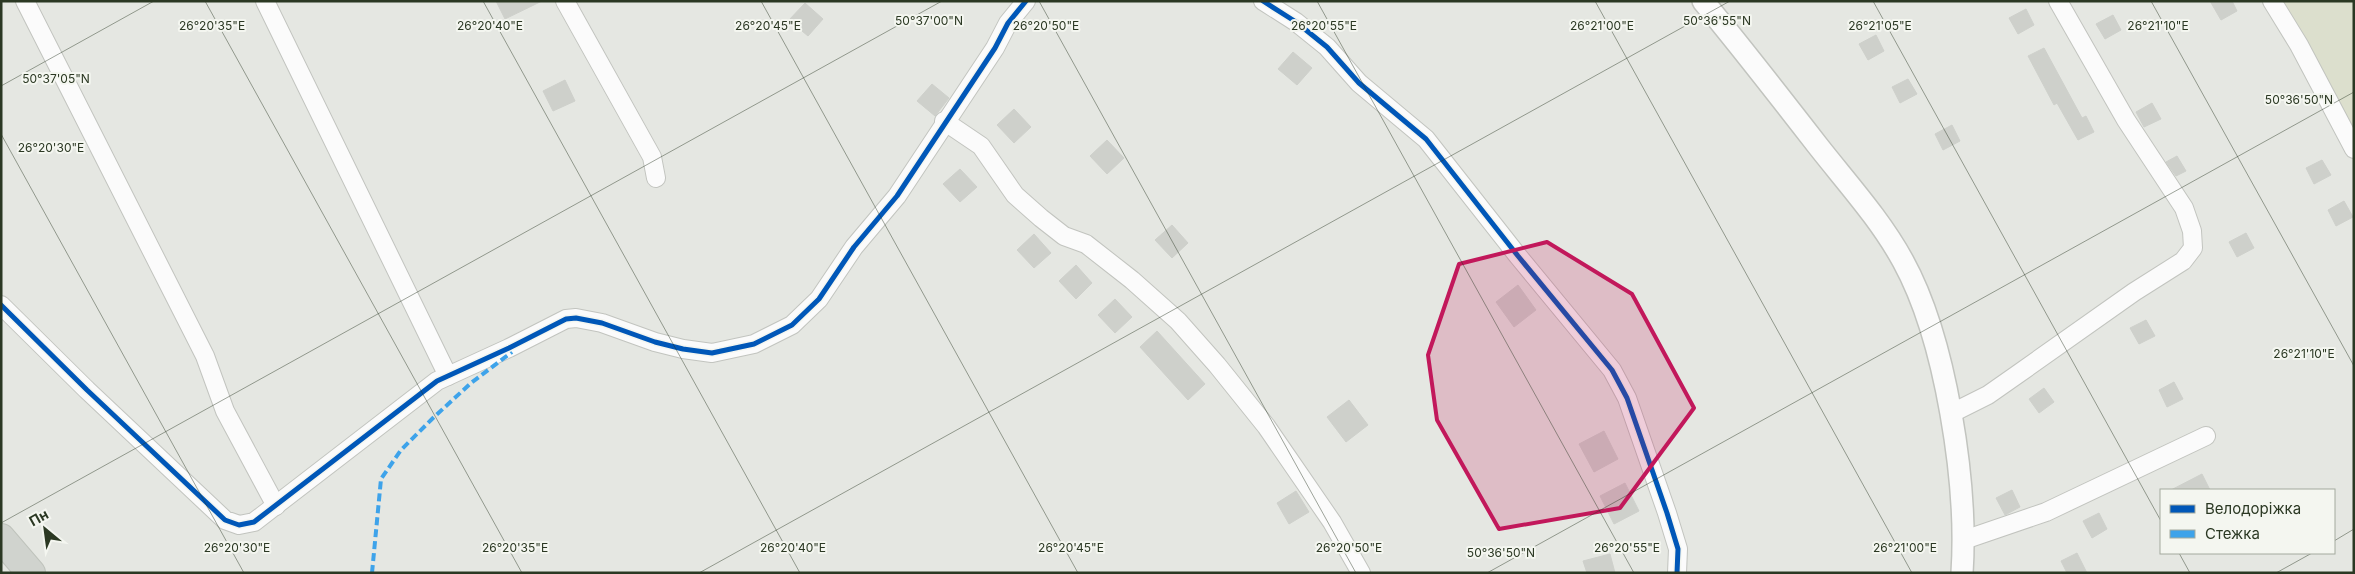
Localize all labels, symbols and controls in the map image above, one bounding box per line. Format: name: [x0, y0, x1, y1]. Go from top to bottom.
text: 50°37'00"N: [895, 13, 963, 28]
text: 50°36'55"N: [1683, 13, 1751, 28]
text: 26°20'35"E: [179, 18, 245, 33]
text: 26°20'40"E: [457, 18, 523, 33]
text: 26°20'45"E: [735, 18, 801, 33]
text: 26°20'50"E: [1013, 18, 1079, 33]
text: 26°20'55"E: [1291, 18, 1357, 33]
text: 26°21'00"E: [1570, 18, 1634, 33]
text: 26°21'05"E: [1848, 18, 1912, 33]
text: 26°21'10"E: [2127, 18, 2189, 33]
text: 50°37'05"N: [22, 71, 90, 86]
text: 50°36'50"N: [2265, 92, 2333, 107]
text: 26°20'30"E: [18, 140, 84, 155]
text: 26°21'10"E: [2273, 346, 2335, 361]
legend: [2160, 489, 2335, 554]
text: Велодоріжка: [2205, 499, 2301, 518]
north arrow: [20, 504, 70, 554]
text: Пн: [26, 505, 51, 529]
text: Стежка: [2205, 524, 2260, 543]
text: 26°20'30"E: [204, 540, 270, 555]
text: 26°20'35"E: [482, 540, 548, 555]
text: 26°20'40"E: [760, 540, 826, 555]
text: 26°20'45"E: [1038, 540, 1104, 555]
text: 26°20'50"E: [1316, 540, 1382, 555]
text: 26°20'55"E: [1594, 540, 1660, 555]
text: 26°21'00"E: [1873, 540, 1937, 555]
text: 50°36'50"N: [1467, 545, 1535, 560]

